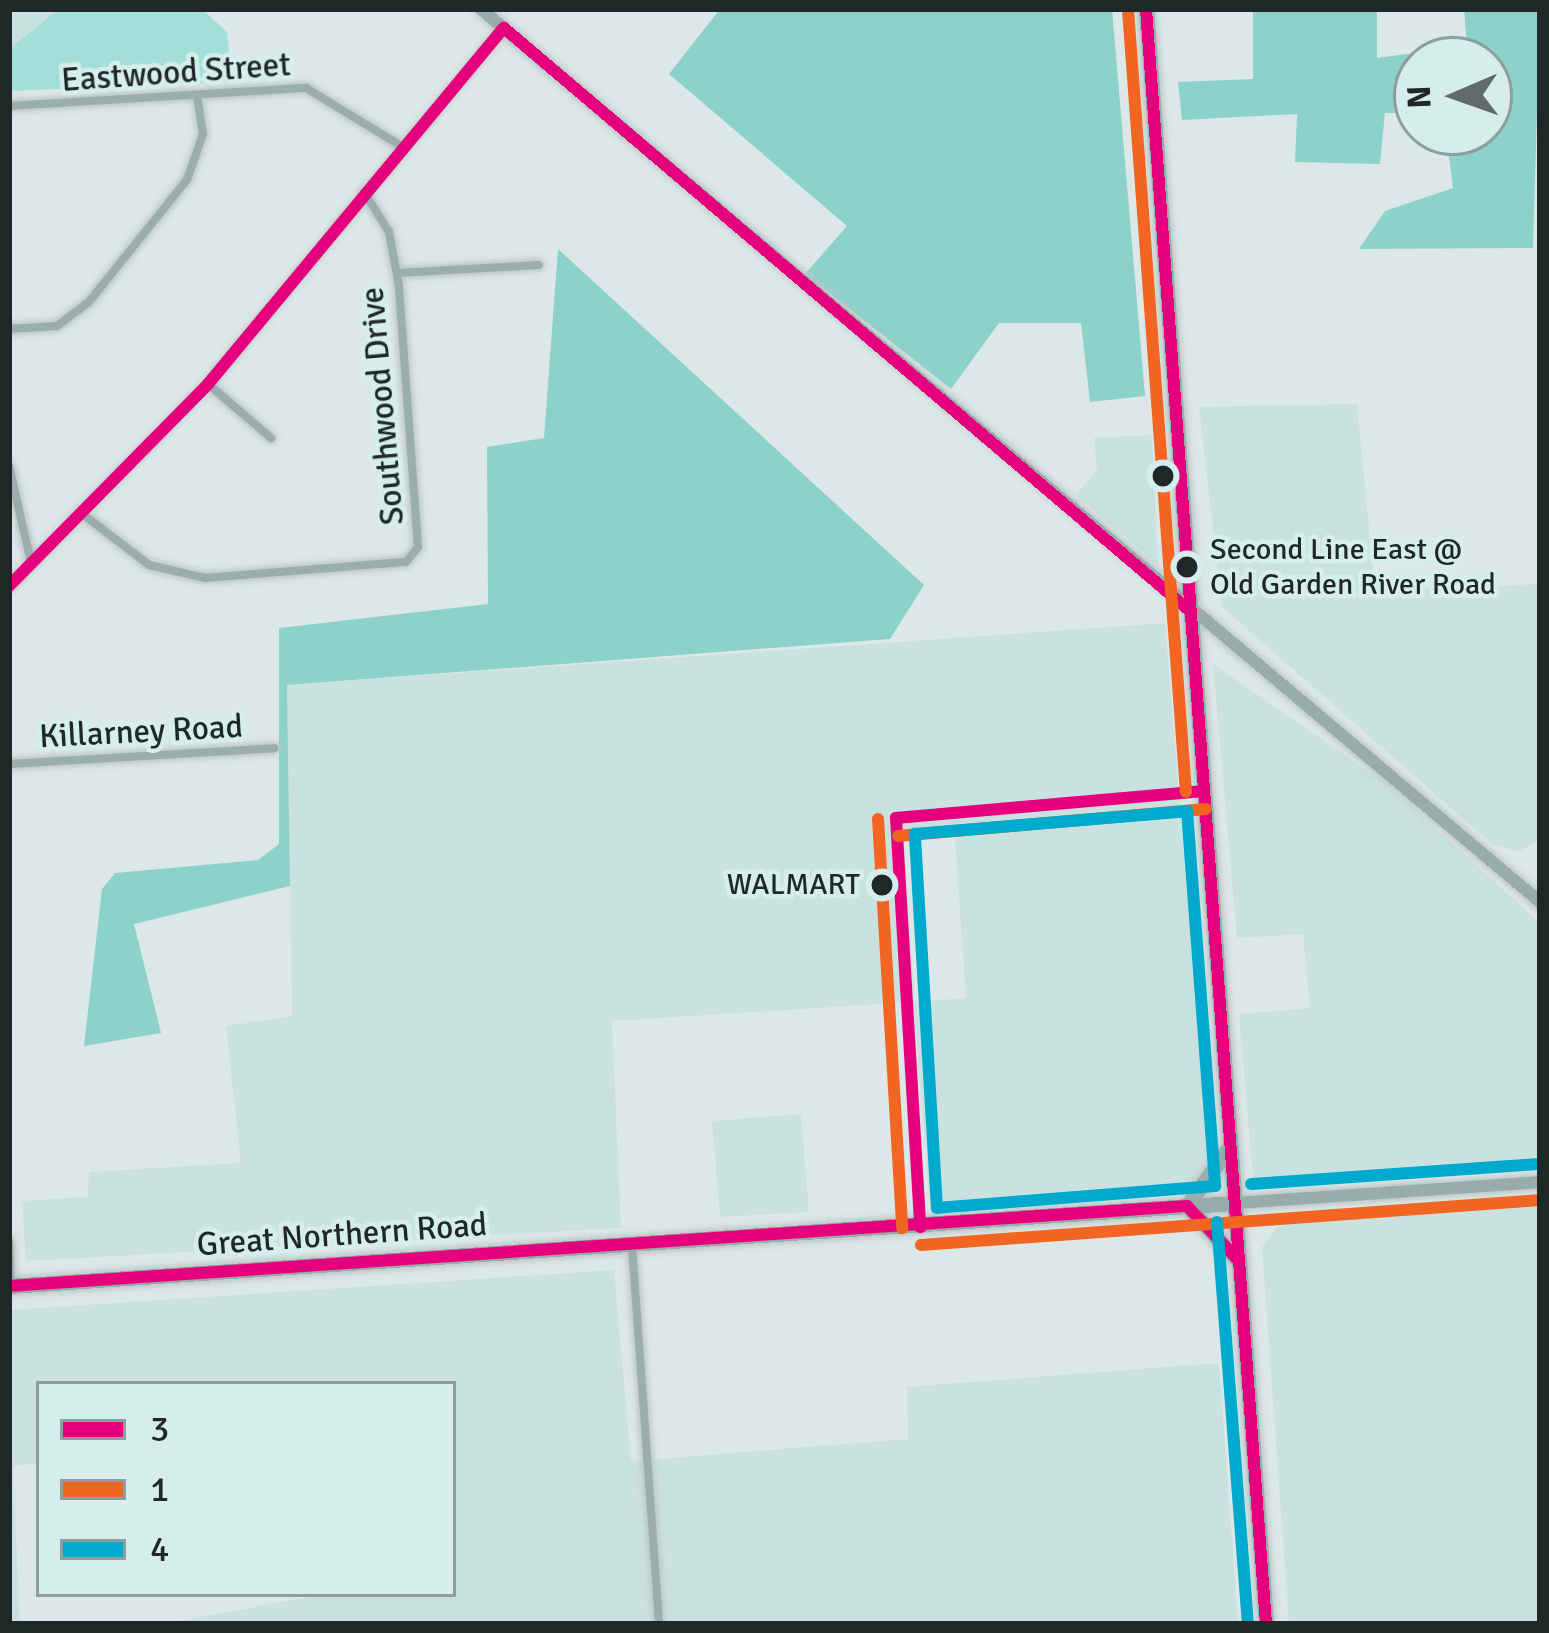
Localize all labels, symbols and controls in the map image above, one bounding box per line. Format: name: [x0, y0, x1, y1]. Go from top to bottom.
north arrow: [1393, 36, 1513, 156]
street label: Eastwood Street: [60, 45, 292, 101]
text: N: [1399, 85, 1440, 109]
street label: Southwood Drive: [353, 285, 413, 527]
unlabelled marker: [1152, 465, 1174, 487]
place label: Second Line East @ Old Garden River Road: [1210, 532, 1496, 602]
marker: Second Line East @ Old Garden River Road: [1176, 556, 1198, 578]
street label: Killarney Road: [38, 707, 244, 757]
place label: WALMART: [727, 867, 860, 903]
marker: WALMART: [871, 874, 893, 896]
street label: Great Northern Road: [196, 1205, 488, 1265]
legend: [36, 1381, 456, 1597]
text: 3: [150, 1407, 169, 1452]
text: 1: [150, 1467, 169, 1512]
text: 4: [150, 1527, 169, 1572]

